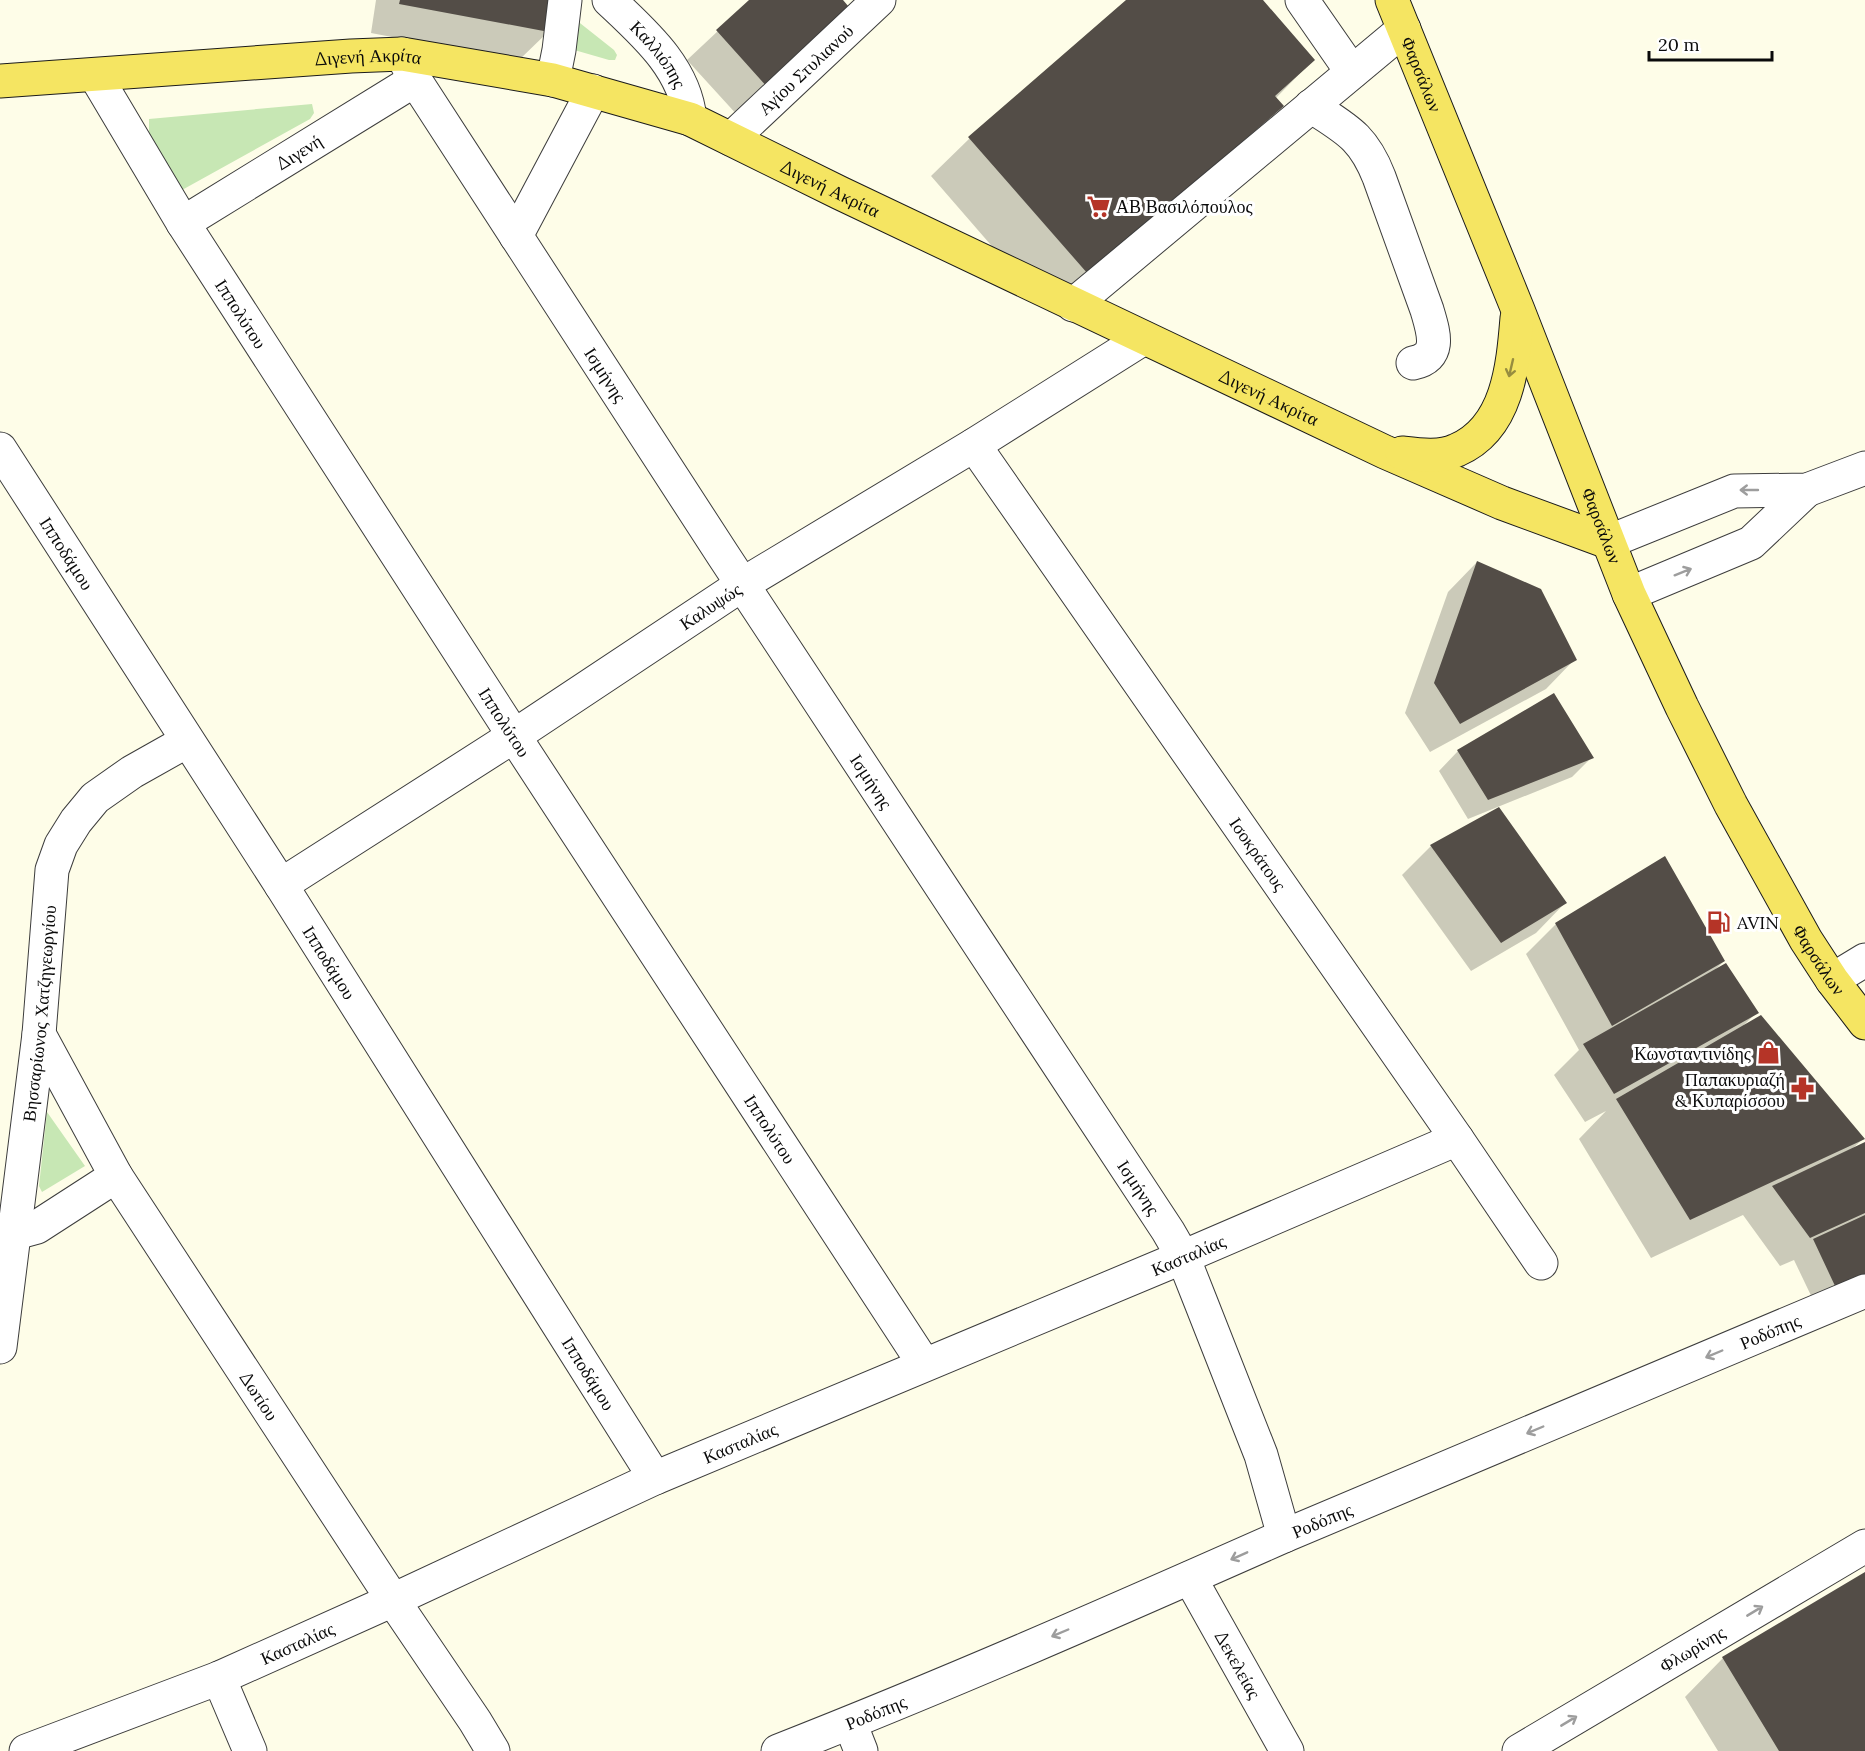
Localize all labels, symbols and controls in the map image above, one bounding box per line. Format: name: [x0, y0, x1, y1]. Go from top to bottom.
street label: Καλλιόπης: [626, 15, 692, 92]
street label: Αγίου Στυλιανού: [753, 19, 858, 119]
scale bar: [1649, 24, 1772, 62]
street label: Φαρσάλων: [1397, 33, 1448, 115]
text: 20 m: [1658, 33, 1700, 56]
street label: Διγενή Ακρίτα: [314, 42, 424, 70]
street label: Διγενή: [271, 129, 326, 175]
street label: Διγενή Ακρίτα: [777, 154, 884, 222]
supermarket icon: ΑΒ Βασιλόπουλος: [1085, 193, 1111, 219]
place label: ΑΒ Βασιλόπουλος: [1116, 195, 1253, 218]
street label: Ιππολύτου: [211, 274, 272, 353]
street label: Ισμήνης: [580, 343, 632, 406]
one-way arrow: [1505, 358, 1517, 377]
street label: Διγενή Ακρίτα: [1216, 363, 1323, 431]
street label: Φαρσάλων: [1577, 484, 1627, 567]
one-way arrow: [1739, 485, 1759, 496]
street label: Ιπποδάμου: [35, 512, 99, 594]
one-way arrow: [1673, 566, 1692, 577]
street label: Καλυψώς: [675, 577, 745, 635]
street label: Ιππολύτου: [474, 683, 536, 761]
street label: Ισμήνης: [846, 749, 898, 813]
street label: Ισοκράτους: [1225, 813, 1292, 895]
street label: Βησσαρίωνος Χατζηγεωργίου: [17, 904, 61, 1123]
fuel station icon: AVIN: [1706, 909, 1732, 935]
place label: AVIN: [1736, 911, 1779, 934]
street label: Φαρσάλων: [1788, 920, 1851, 999]
street label: Ιπποδάμου: [298, 921, 362, 1003]
shop icon: Κωνσταντινίδης: [1756, 1040, 1782, 1066]
place label: Κωνσταντινίδης: [1634, 1042, 1751, 1065]
place label: Παπακυριαζή & Κυπαρίσσου: [1675, 1068, 1785, 1112]
pharmacy icon: Παπακυριαζή & Κυπαρίσσου: [1790, 1076, 1816, 1102]
street label: Ιππολύτου: [740, 1090, 802, 1168]
street label: Ισμήνης: [1113, 1155, 1165, 1219]
street label: Κασταλίας: [1148, 1229, 1229, 1281]
street label: Ροδόπης: [1736, 1308, 1803, 1354]
street label: Ιπποδάμου: [557, 1332, 621, 1415]
one-way arrow: [1706, 1349, 1724, 1360]
street label: Δωτίου: [235, 1367, 284, 1425]
street label: Κασταλίας: [699, 1417, 780, 1468]
one-way arrow: [1526, 1425, 1544, 1436]
street label: Ροδόπης: [1288, 1497, 1356, 1543]
one-way arrow: [1231, 1550, 1249, 1562]
one-way arrow: [1746, 1605, 1763, 1617]
street label: Κασταλίας: [257, 1616, 338, 1669]
street label: Φλωρίνης: [1655, 1620, 1729, 1677]
street label: Δεκελείας: [1210, 1626, 1267, 1702]
one-way arrow: [1052, 1628, 1070, 1639]
street label: Ροδόπης: [842, 1689, 909, 1735]
one-way arrow: [1560, 1715, 1577, 1727]

